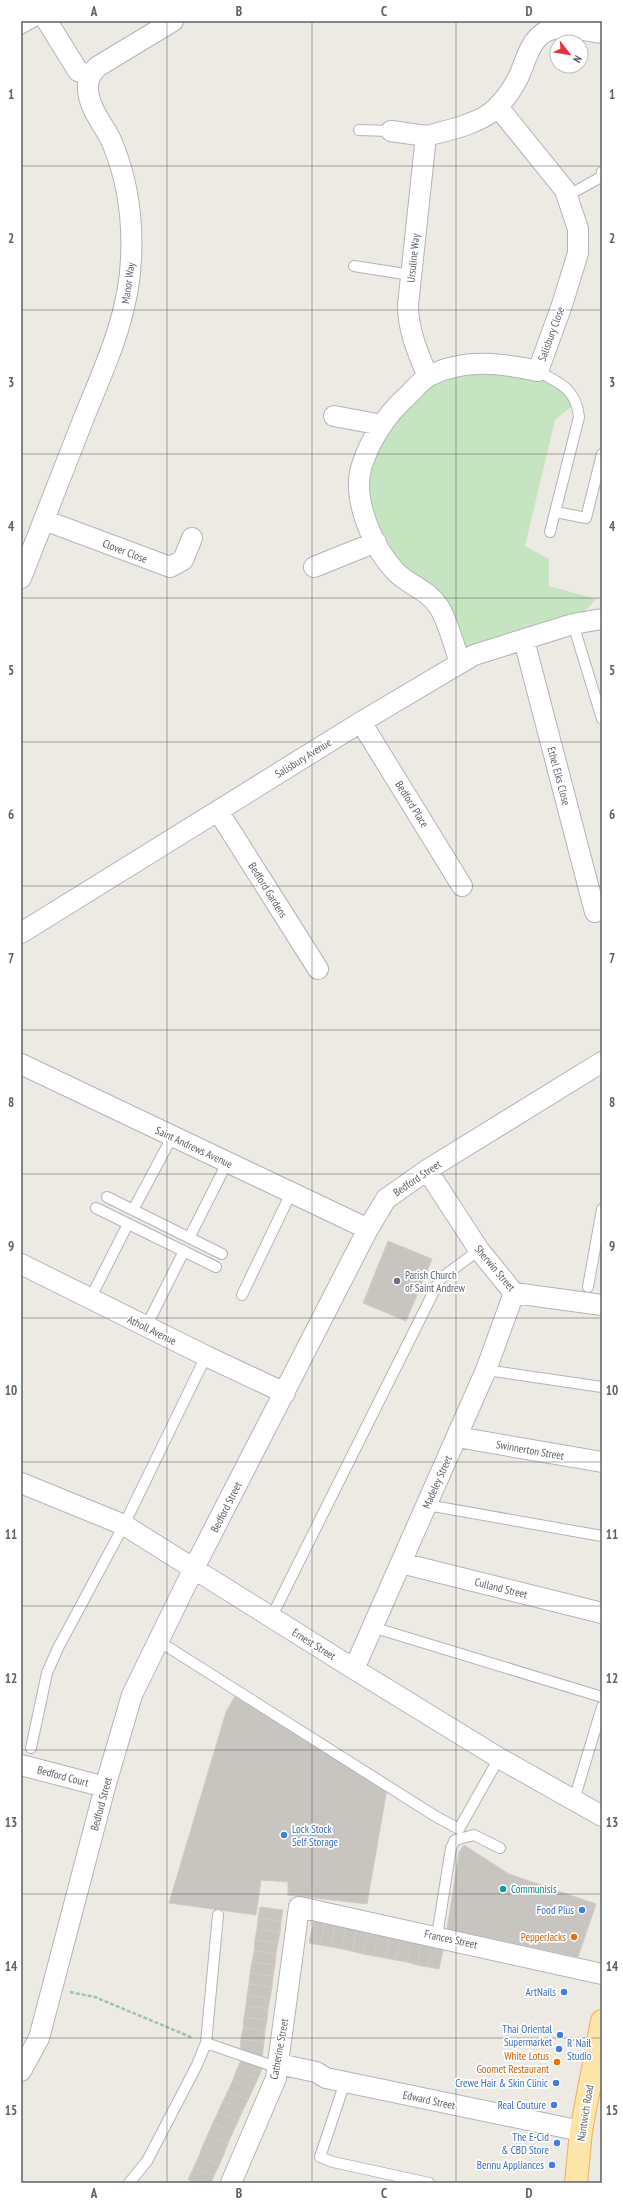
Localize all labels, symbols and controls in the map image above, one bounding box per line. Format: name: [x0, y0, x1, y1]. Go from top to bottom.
text: A: [90, 3, 98, 20]
text: B: [236, 3, 242, 20]
text: C: [381, 3, 387, 20]
text: D: [526, 3, 533, 20]
north arrow: [549, 34, 589, 74]
text: N: [570, 53, 585, 65]
text: 1: [8, 86, 14, 103]
text: 1: [609, 86, 615, 103]
text: 2: [8, 230, 14, 247]
text: 2: [609, 230, 615, 247]
street label: Ursuline Way: [403, 232, 423, 283]
street label: Manor Way: [118, 261, 138, 305]
street label: Salisbury Close: [535, 304, 567, 363]
text: 3: [8, 374, 14, 391]
text: 3: [609, 374, 615, 391]
text: 4: [8, 518, 15, 535]
text: 4: [609, 518, 616, 535]
street label: Clover Close: [101, 536, 150, 566]
text: 5: [8, 662, 14, 679]
text: 5: [609, 662, 615, 679]
street label: Salisbury Avenue: [272, 735, 334, 781]
street label: Ethel Elks Close: [544, 745, 574, 807]
street label: Bedford Place: [392, 778, 432, 830]
text: 6: [8, 806, 14, 823]
text: 6: [609, 806, 615, 823]
street label: Bedford Gardens: [245, 860, 291, 921]
text: 7: [8, 950, 14, 967]
text: 7: [609, 950, 615, 967]
text: 8: [8, 1094, 14, 1111]
text: 8: [609, 1094, 615, 1111]
street label: Saint Andrews Avenue: [153, 1123, 235, 1171]
street label: Bedford Street: [390, 1157, 444, 1199]
text: 9: [8, 1238, 14, 1255]
text: 9: [609, 1238, 615, 1255]
street label: Sherwin Street: [472, 1242, 518, 1294]
place label: Parish Church of Saint Andrew: [405, 1268, 465, 1295]
marker: Parish Church of Saint Andrew: [392, 1276, 402, 1286]
street label: Atholl Avenue: [125, 1312, 179, 1348]
text: 10: [5, 1382, 17, 1399]
text: 10: [606, 1382, 618, 1399]
street label: Swinnerton Street: [495, 1437, 565, 1463]
street label: Madeley Street: [419, 1453, 455, 1511]
street label: Bedford Street: [207, 1479, 245, 1535]
text: 11: [5, 1526, 17, 1543]
text: 11: [606, 1526, 618, 1543]
street label: Culland Street: [473, 1575, 529, 1601]
street label: Ernest Street: [290, 1625, 338, 1663]
text: 12: [5, 1670, 17, 1687]
text: 12: [606, 1670, 618, 1687]
street label: Bedford Court: [36, 1762, 90, 1790]
street label: Bedford Street: [87, 1776, 115, 1832]
text: 13: [5, 1814, 17, 1831]
text: 13: [606, 1814, 618, 1831]
place label: Lock Stock Self Storage: [292, 1822, 339, 1849]
marker: Lock Stock Self Storage: [279, 1830, 289, 1840]
place label: Communisis: [511, 1882, 557, 1896]
marker: Communisis: [498, 1884, 508, 1894]
place label: Food Plus: [537, 1903, 574, 1917]
marker: Food Plus: [577, 1905, 587, 1915]
street label: Frances Street: [423, 1927, 479, 1951]
place label: PepperJacks: [521, 1930, 566, 1944]
marker: PepperJacks: [569, 1932, 579, 1942]
text: 14: [5, 1958, 18, 1975]
text: 14: [606, 1958, 619, 1975]
place label: ArtNails: [526, 1985, 556, 1999]
marker: ArtNails: [559, 1987, 569, 1997]
street label: Catherine Street: [267, 2017, 291, 2081]
place label: Thai Oriental Supermarket: [502, 2022, 552, 2049]
marker: Thai Oriental Supermarket: [555, 2030, 565, 2040]
place label: R' Nail Studio: [567, 2036, 592, 2063]
marker: R' Nail Studio: [554, 2044, 564, 2054]
place label: White Lotus Goomet Restaurant: [476, 2049, 549, 2076]
marker: White Lotus Goomet Restaurant: [552, 2057, 562, 2067]
place label: Crewe Hair & Skin Clinic: [455, 2076, 548, 2090]
marker: Crewe Hair & Skin Clinic: [551, 2078, 561, 2088]
street label: Nantwich Road: [574, 2084, 596, 2142]
street label: Edward Street: [401, 2088, 457, 2112]
place label: Real Couture: [498, 2098, 546, 2112]
marker: Real Couture: [549, 2100, 559, 2110]
text: 15: [5, 2102, 17, 2119]
text: 15: [606, 2102, 618, 2119]
place label: The E-Cid & CBD Store: [501, 2130, 549, 2157]
marker: The E-Cid & CBD Store: [552, 2138, 562, 2148]
place label: Bennu Appliances: [477, 2158, 544, 2172]
marker: Bennu Appliances: [547, 2160, 557, 2170]
text: A: [90, 2185, 98, 2202]
text: B: [236, 2185, 242, 2202]
text: C: [381, 2185, 387, 2202]
text: D: [526, 2185, 533, 2202]

